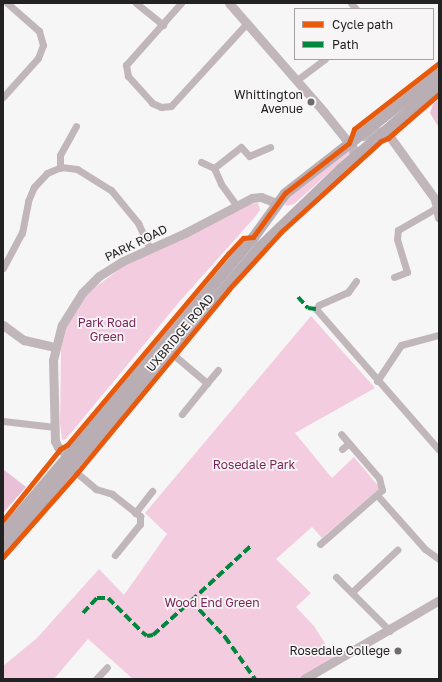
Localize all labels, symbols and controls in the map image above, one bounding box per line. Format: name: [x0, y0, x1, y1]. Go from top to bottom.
legend: [294, 8, 434, 60]
text: Cycle path: [332, 17, 393, 32]
text: Path: [332, 37, 359, 52]
place label: Whittington Avenue: [234, 88, 303, 116]
marker: Whittington Avenue: [306, 97, 316, 107]
street label: PARK ROAD: [102, 222, 170, 264]
street label: UXBRIDGE ROAD: [143, 291, 217, 375]
park label: Park Road Green: [78, 316, 136, 344]
park label: Rosedale Park: [213, 458, 295, 472]
park label: Wood End Green: [164, 596, 260, 610]
place label: Rosedale College: [289, 644, 390, 658]
marker: Rosedale College: [393, 646, 403, 656]

